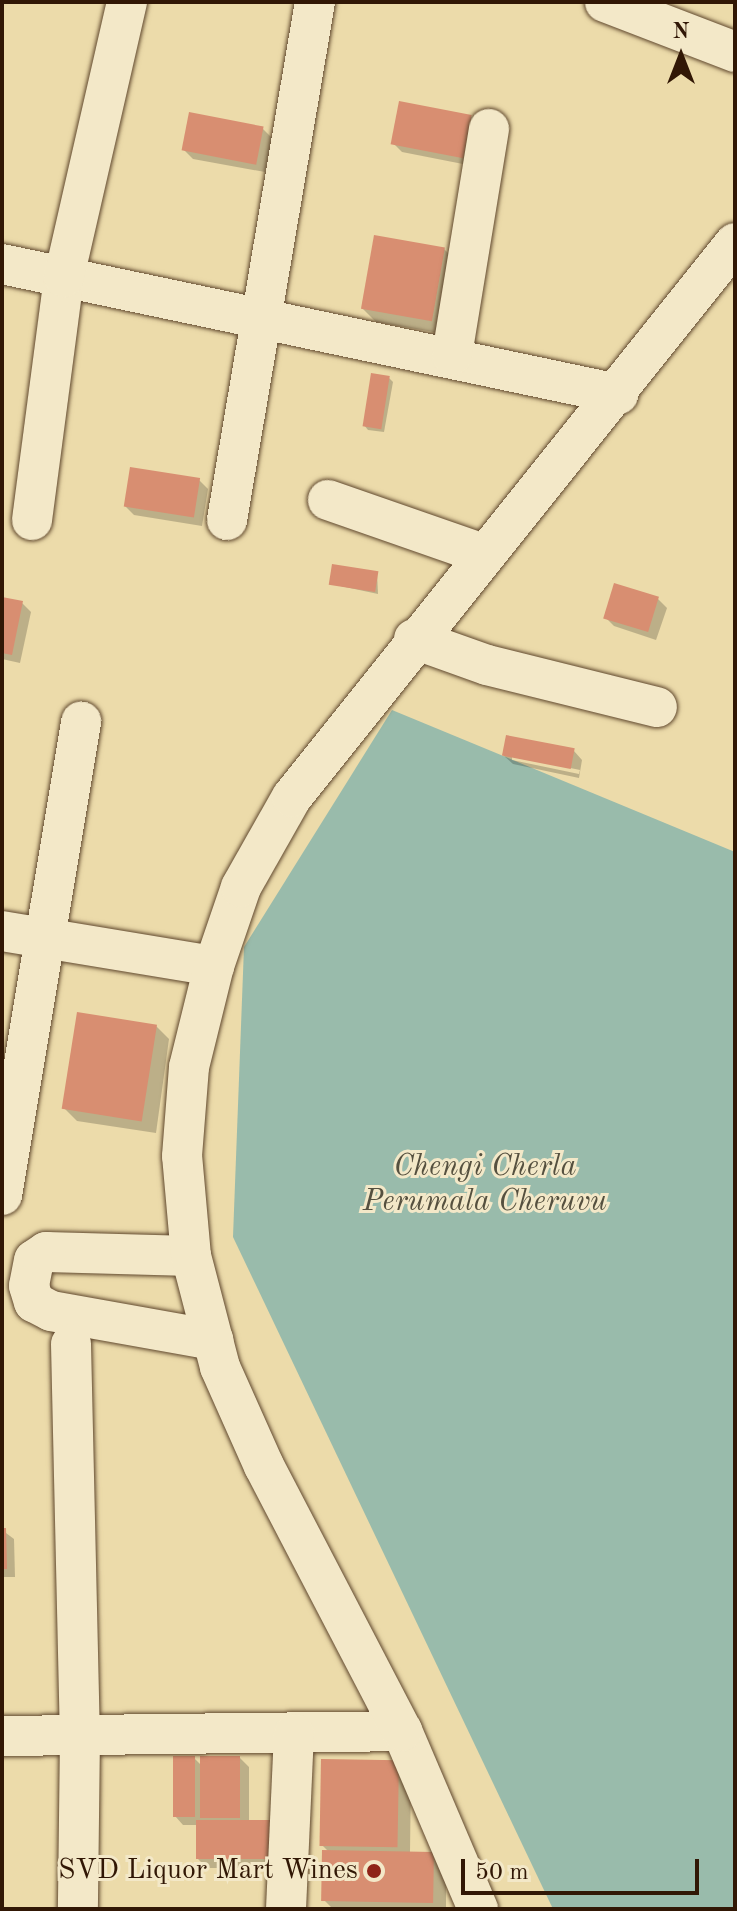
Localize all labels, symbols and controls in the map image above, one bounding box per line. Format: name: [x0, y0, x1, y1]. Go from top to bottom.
north arrow: [641, 16, 721, 96]
text: N: [673, 21, 689, 43]
water label: Chengi Cherla Perumala Cheruvu: [363, 1149, 607, 1220]
scale bar: [465, 1843, 703, 1893]
place label: SVD Liquor Mart Wines: [58, 1854, 358, 1888]
text: 50 m: [475, 1861, 529, 1885]
marker: SVD Liquor Mart Wines: [365, 1862, 383, 1880]

